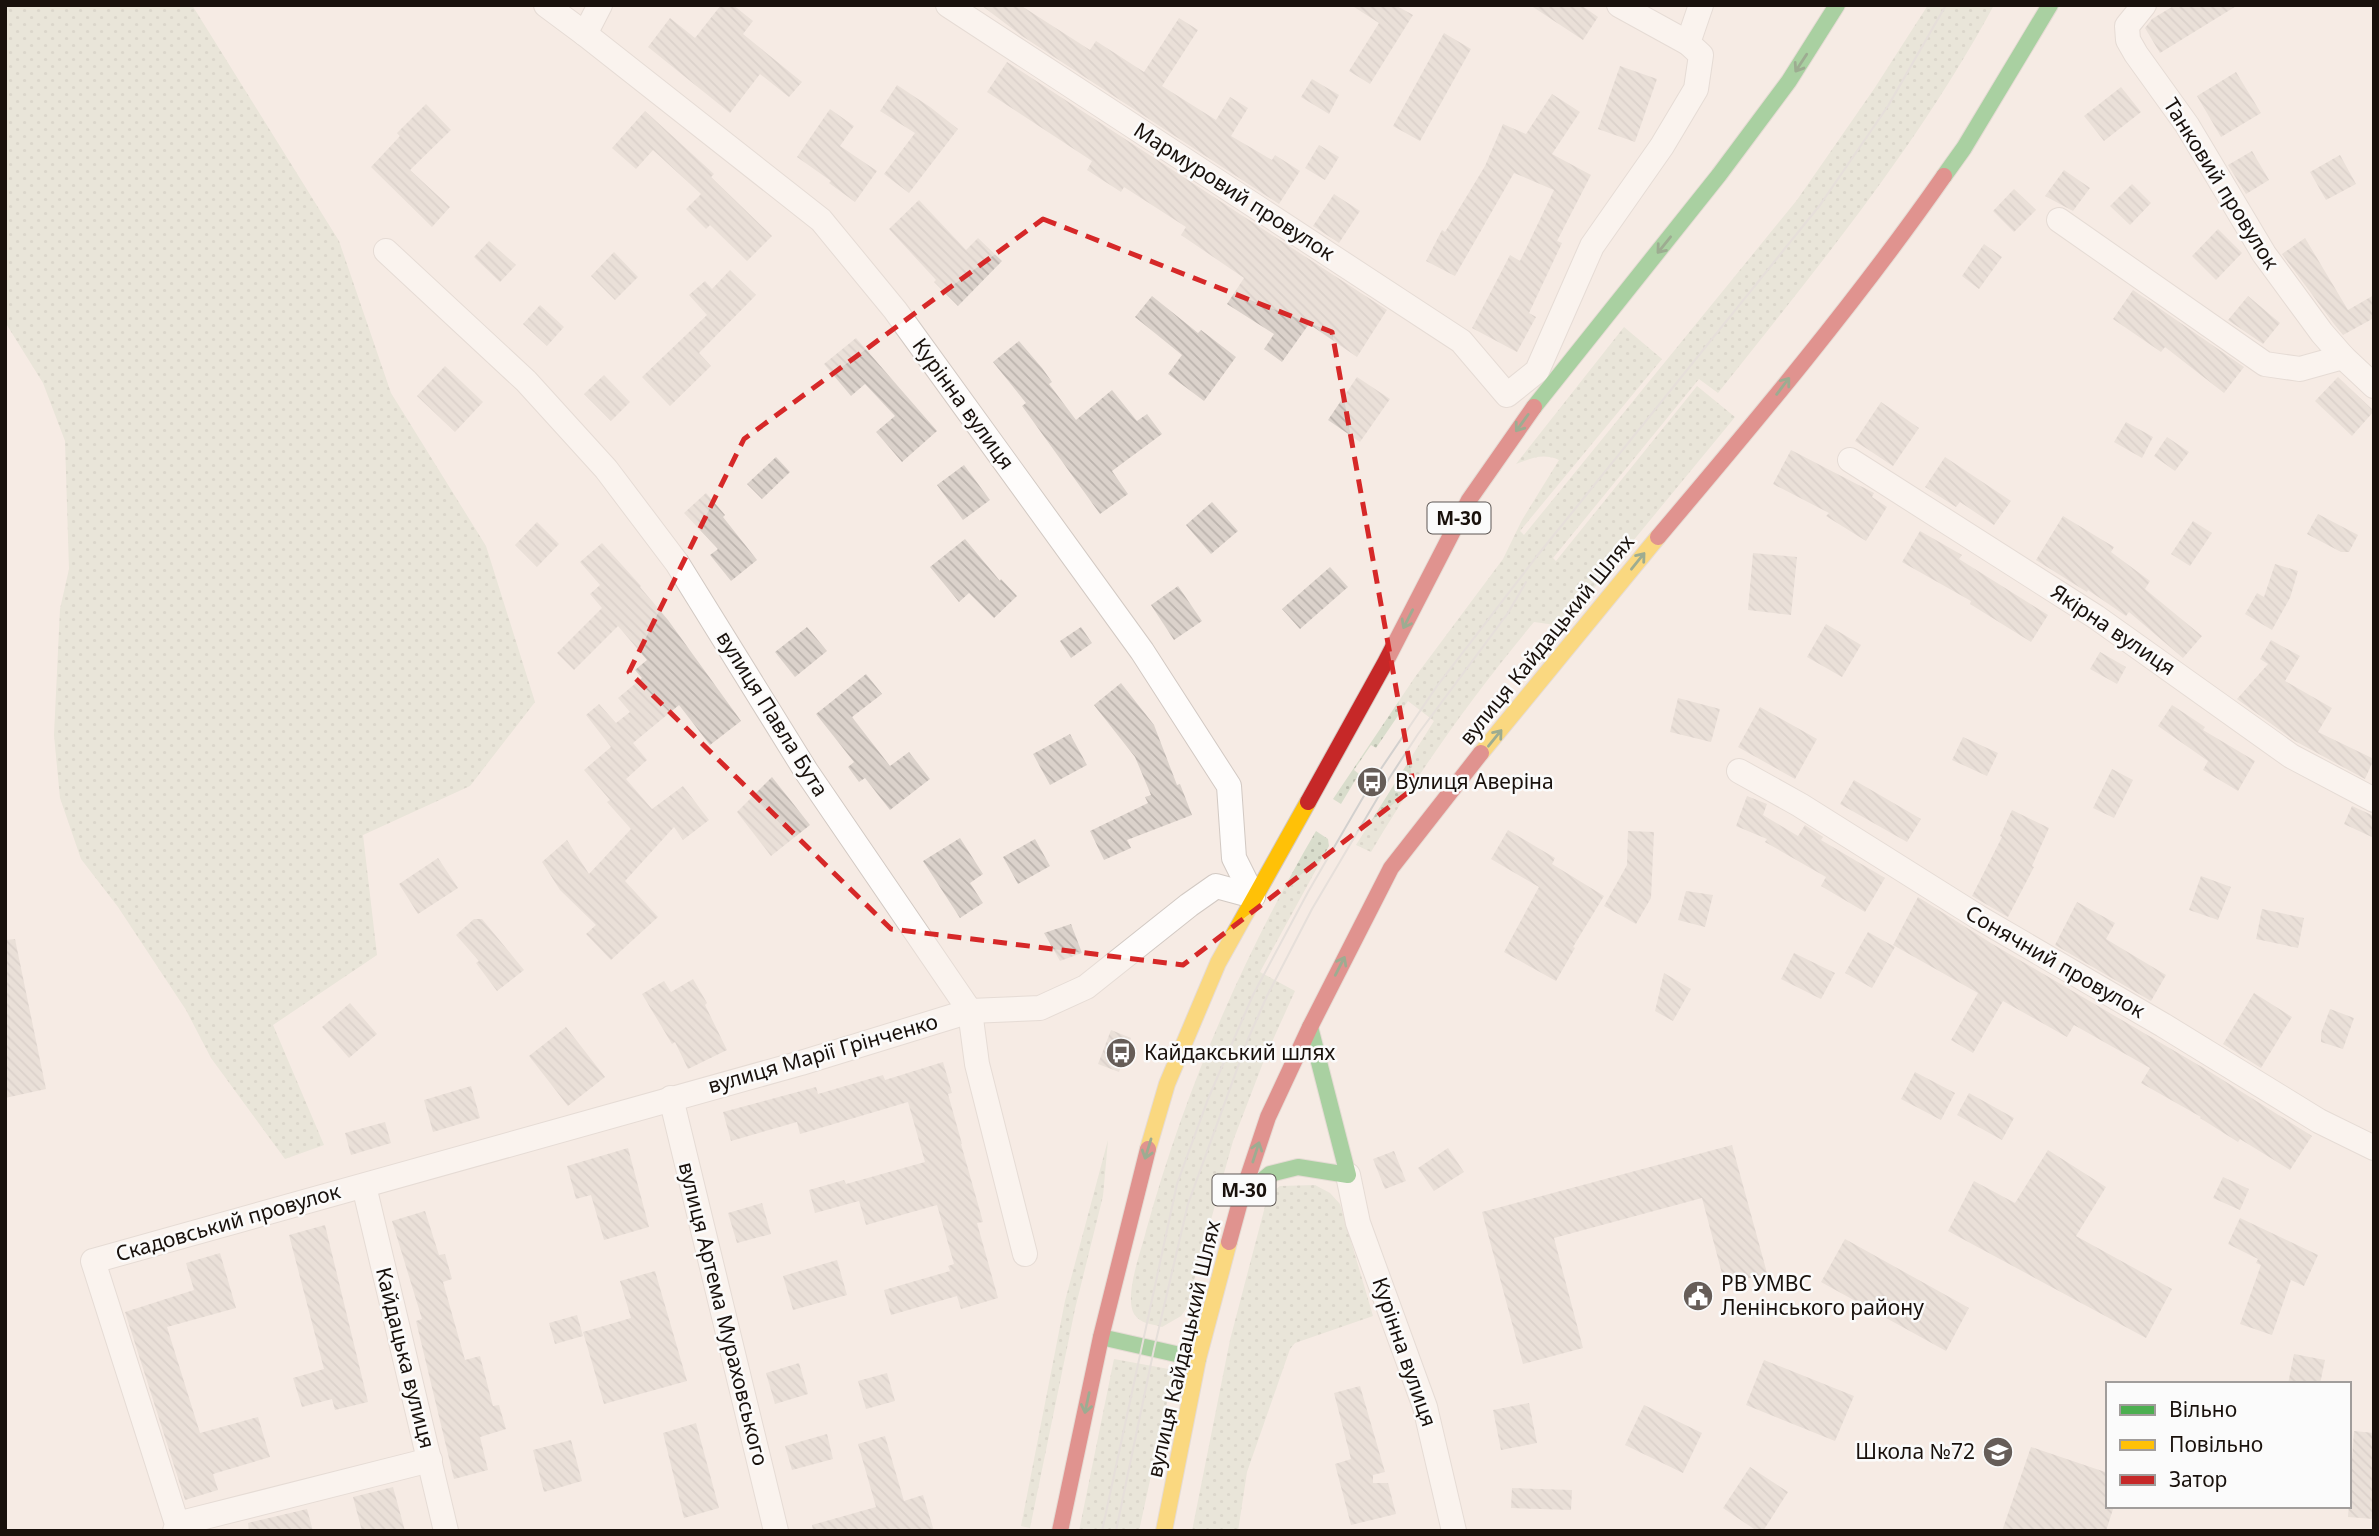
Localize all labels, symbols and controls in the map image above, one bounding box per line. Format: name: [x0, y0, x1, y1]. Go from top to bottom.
one-way arrow: [1793, 53, 1808, 72]
street label: Танковий провулок: [2158, 92, 2286, 275]
street label: Мармуровий провулок: [1129, 116, 1340, 267]
one-way arrow: [1656, 235, 1672, 253]
street label: Курінна вулиця: [907, 332, 1021, 475]
one-way arrow: [1775, 377, 1790, 396]
one-way arrow: [1515, 413, 1529, 432]
road number: М-30: [1428, 503, 1490, 534]
street label: вулиця Кайдацький Шлях: [1453, 528, 1640, 750]
one-way arrow: [1630, 553, 1645, 571]
street label: Якірна вулиця: [2046, 577, 2181, 681]
one-way arrow: [1400, 608, 1414, 629]
street label: вулиця Павла Бута: [711, 625, 835, 802]
one-way arrow: [1486, 729, 1502, 747]
bus stop icon: Вулиця Аверіна: [1355, 765, 1389, 799]
place label: Вулиця Аверіна: [1395, 767, 1554, 795]
street label: Сонячний провулок: [1961, 898, 2150, 1024]
one-way arrow: [1334, 956, 1348, 977]
street label: вулиця Марії Грінченко: [704, 1007, 941, 1099]
bus stop icon: Кайдакський шлях: [1104, 1036, 1138, 1070]
place label: Кайдакський шлях: [1144, 1038, 1335, 1066]
one-way arrow: [1140, 1138, 1153, 1160]
one-way arrow: [1251, 1141, 1264, 1163]
street label: вулиця Артема Мураховського: [673, 1159, 775, 1469]
road number: М-30: [1212, 1174, 1276, 1206]
street label: Скадовський провулок: [112, 1177, 343, 1268]
street label: вулиця Кайдацький Шлях: [1140, 1217, 1226, 1480]
street label: Кайдацька вулиця: [370, 1264, 442, 1451]
place label: РВ УМВС Ленінського району: [1721, 1269, 1924, 1321]
street label: Курінна вулиця: [1366, 1273, 1444, 1430]
public building icon: РВ УМВС Ленінського району: [1681, 1279, 1715, 1313]
legend: [2106, 1382, 2351, 1508]
one-way arrow: [1080, 1391, 1094, 1414]
text: Вільно: [2169, 1395, 2237, 1423]
text: Повільно: [2169, 1430, 2263, 1458]
school or university icon: Школа №72: [1981, 1435, 2015, 1469]
place label: Школа №72: [1855, 1437, 1975, 1465]
text: Затор: [2169, 1465, 2227, 1493]

